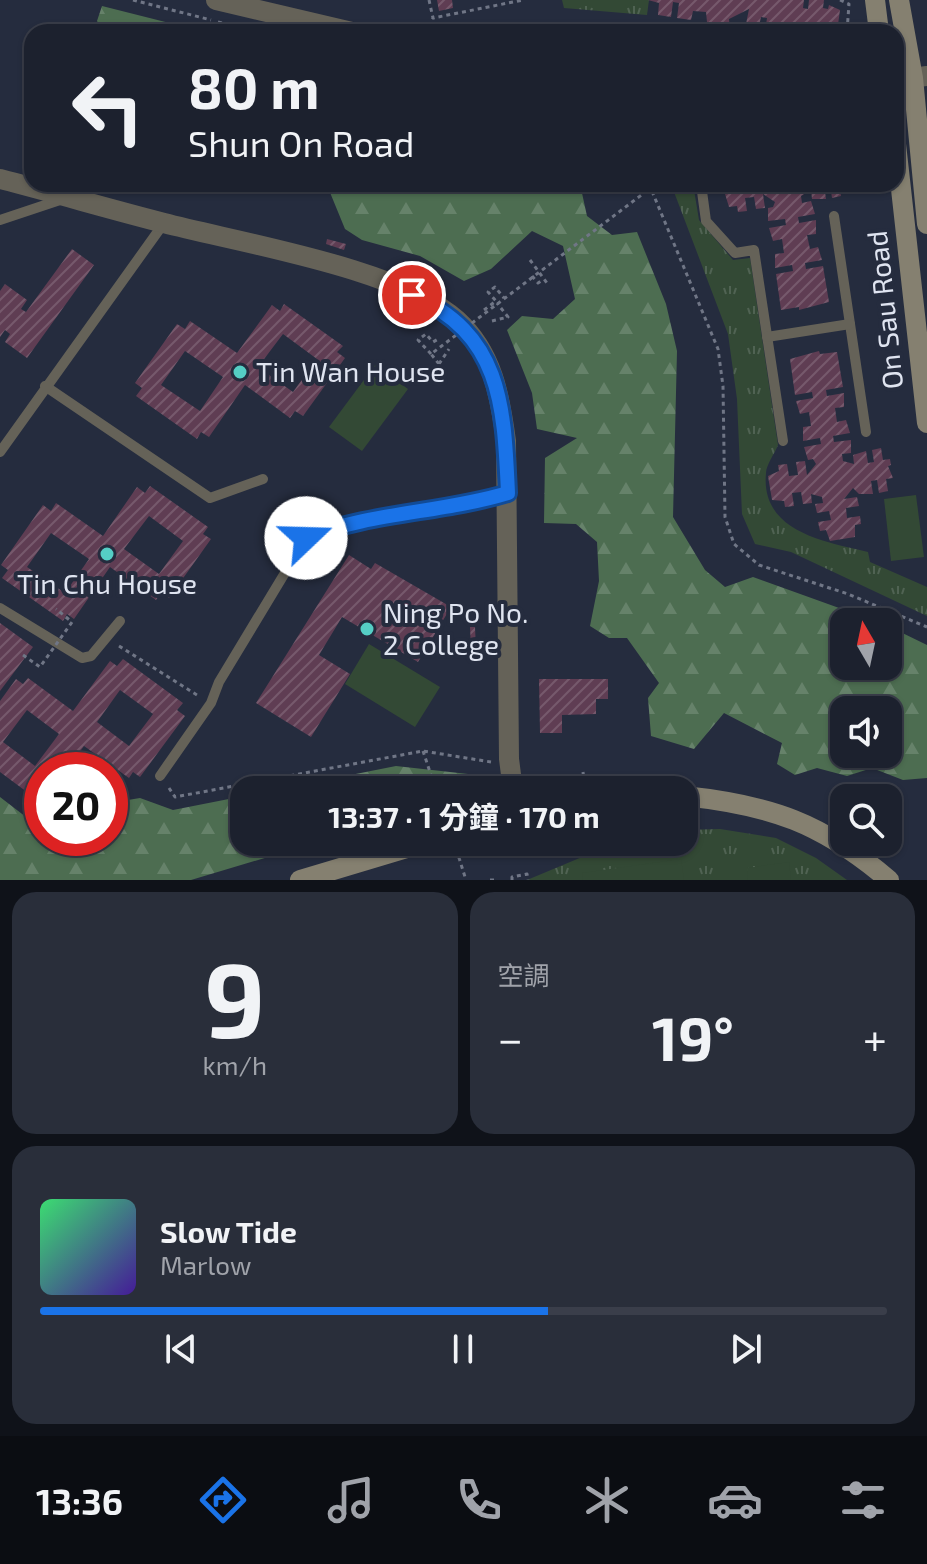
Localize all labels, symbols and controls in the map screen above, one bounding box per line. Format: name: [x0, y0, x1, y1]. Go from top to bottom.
text: 80 m: [188, 53, 320, 120]
icon: left: [56, 56, 160, 160]
text: Shun On Road: [188, 121, 414, 164]
street label: On Sau Road: [859, 229, 909, 391]
pin: [378, 261, 446, 329]
icon: arrive: [390, 273, 434, 317]
place label: Tin Wan House: [256, 354, 445, 388]
marker: Tin Wan House: [231, 363, 249, 381]
position arrow: [264, 496, 348, 580]
marker: Tin Chu House: [98, 545, 116, 563]
place label: Tin Chu House: [17, 566, 197, 600]
place label: Ning Po No. 2 College: [383, 595, 528, 661]
north arrow: [830, 608, 902, 680]
map controls: [830, 608, 902, 856]
marker: Ning Po No. 2 College: [358, 620, 376, 638]
button: sound: [830, 696, 902, 768]
speed limit sign: 20: [24, 752, 128, 856]
button: search: [830, 784, 902, 856]
text: 13:37 · 1 分鐘 · 170 m: [328, 798, 600, 834]
text: 9: [204, 934, 265, 1059]
text: 空調: [498, 959, 550, 990]
text: 19°: [652, 1001, 734, 1073]
text: −: [498, 1011, 523, 1064]
text: +: [863, 1011, 887, 1064]
text: km/h: [202, 1049, 267, 1080]
text: Slow Tide: [160, 1213, 297, 1249]
text: Marlow: [160, 1249, 251, 1280]
icon: previous: [159, 1327, 203, 1371]
icon: pause: [441, 1327, 485, 1371]
icon: next: [724, 1327, 768, 1371]
icon: directions: [195, 1472, 251, 1528]
icon: music: [323, 1472, 379, 1528]
icon: phone: [451, 1472, 507, 1528]
icon: climate: [579, 1472, 635, 1528]
icon: car: [707, 1472, 763, 1528]
icon: filters: [835, 1472, 891, 1528]
text: 13:36: [36, 1479, 123, 1522]

